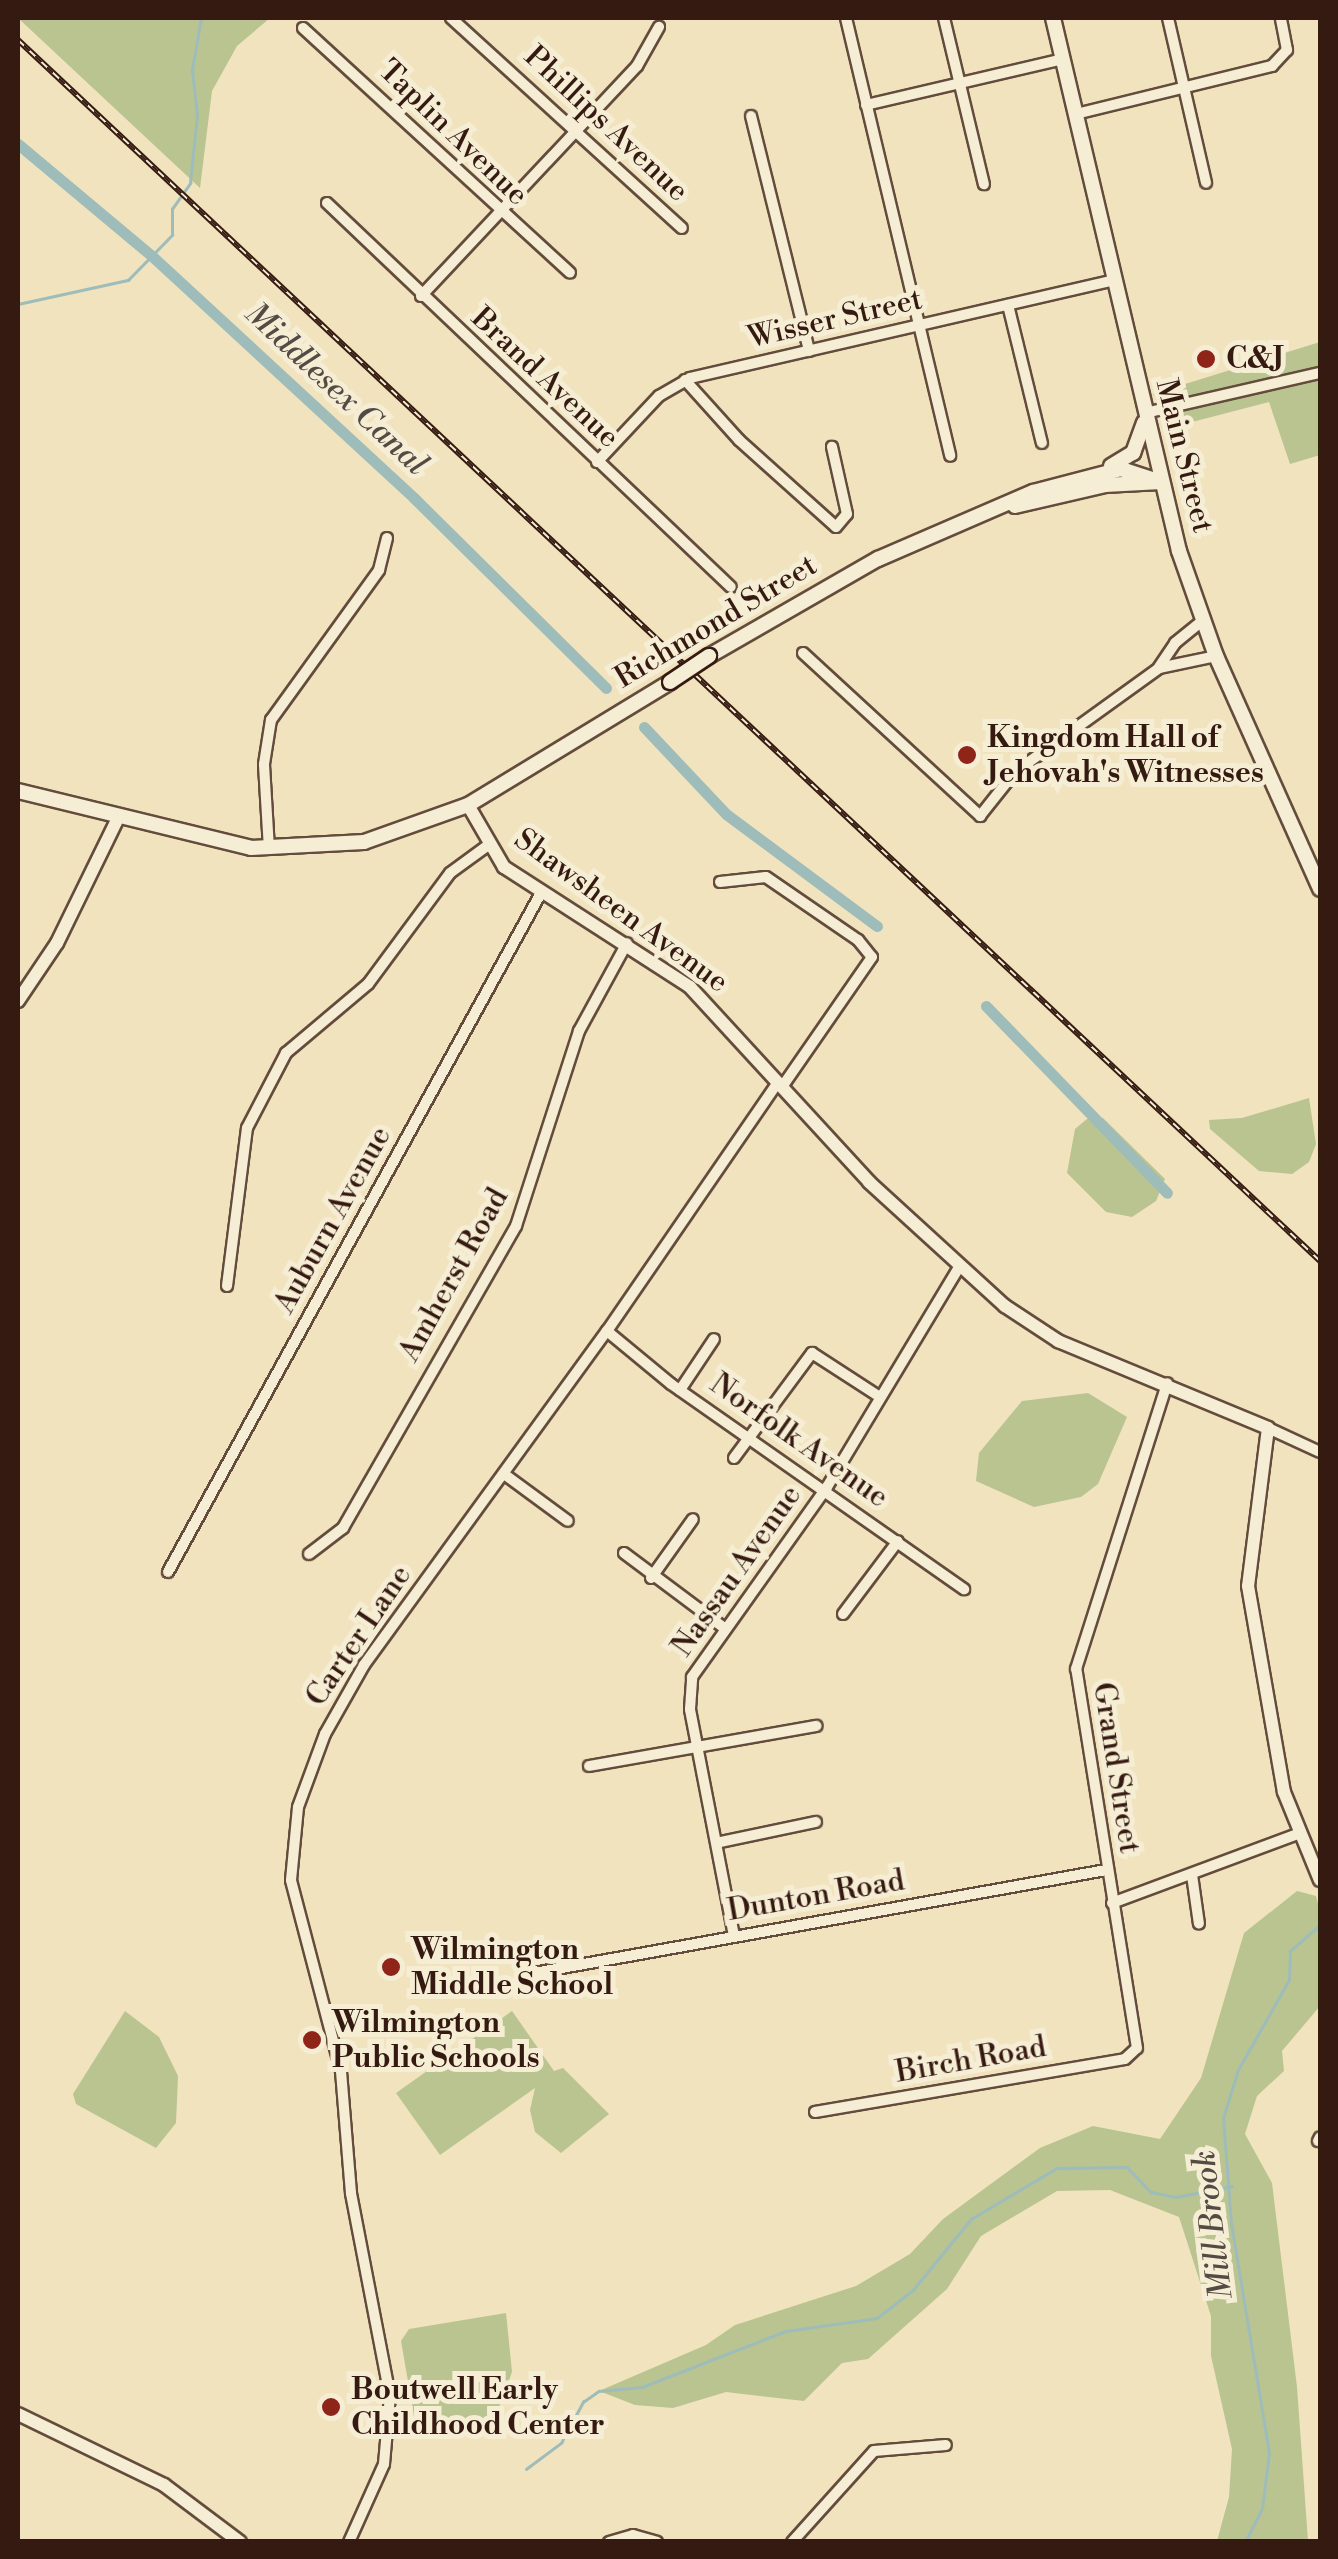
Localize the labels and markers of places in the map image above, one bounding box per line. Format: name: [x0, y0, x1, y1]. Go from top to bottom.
place label: C&J: [1226, 341, 1284, 377]
marker: C&J: [1195, 348, 1217, 370]
place label: Kingdom Hall of Jehovah's Witnesses: [987, 720, 1264, 790]
marker: Kingdom Hall of Jehovah's Witnesses: [956, 744, 978, 766]
place label: Wilmington Middle School: [411, 1932, 613, 2002]
marker: Wilmington Middle School: [380, 1956, 402, 1978]
place label: Wilmington Public Schools: [332, 2005, 540, 2076]
marker: Wilmington Public Schools: [301, 2029, 323, 2051]
place label: Boutwell Early Childhood Center: [351, 2372, 605, 2442]
marker: Boutwell Early Childhood Center: [320, 2396, 342, 2418]

